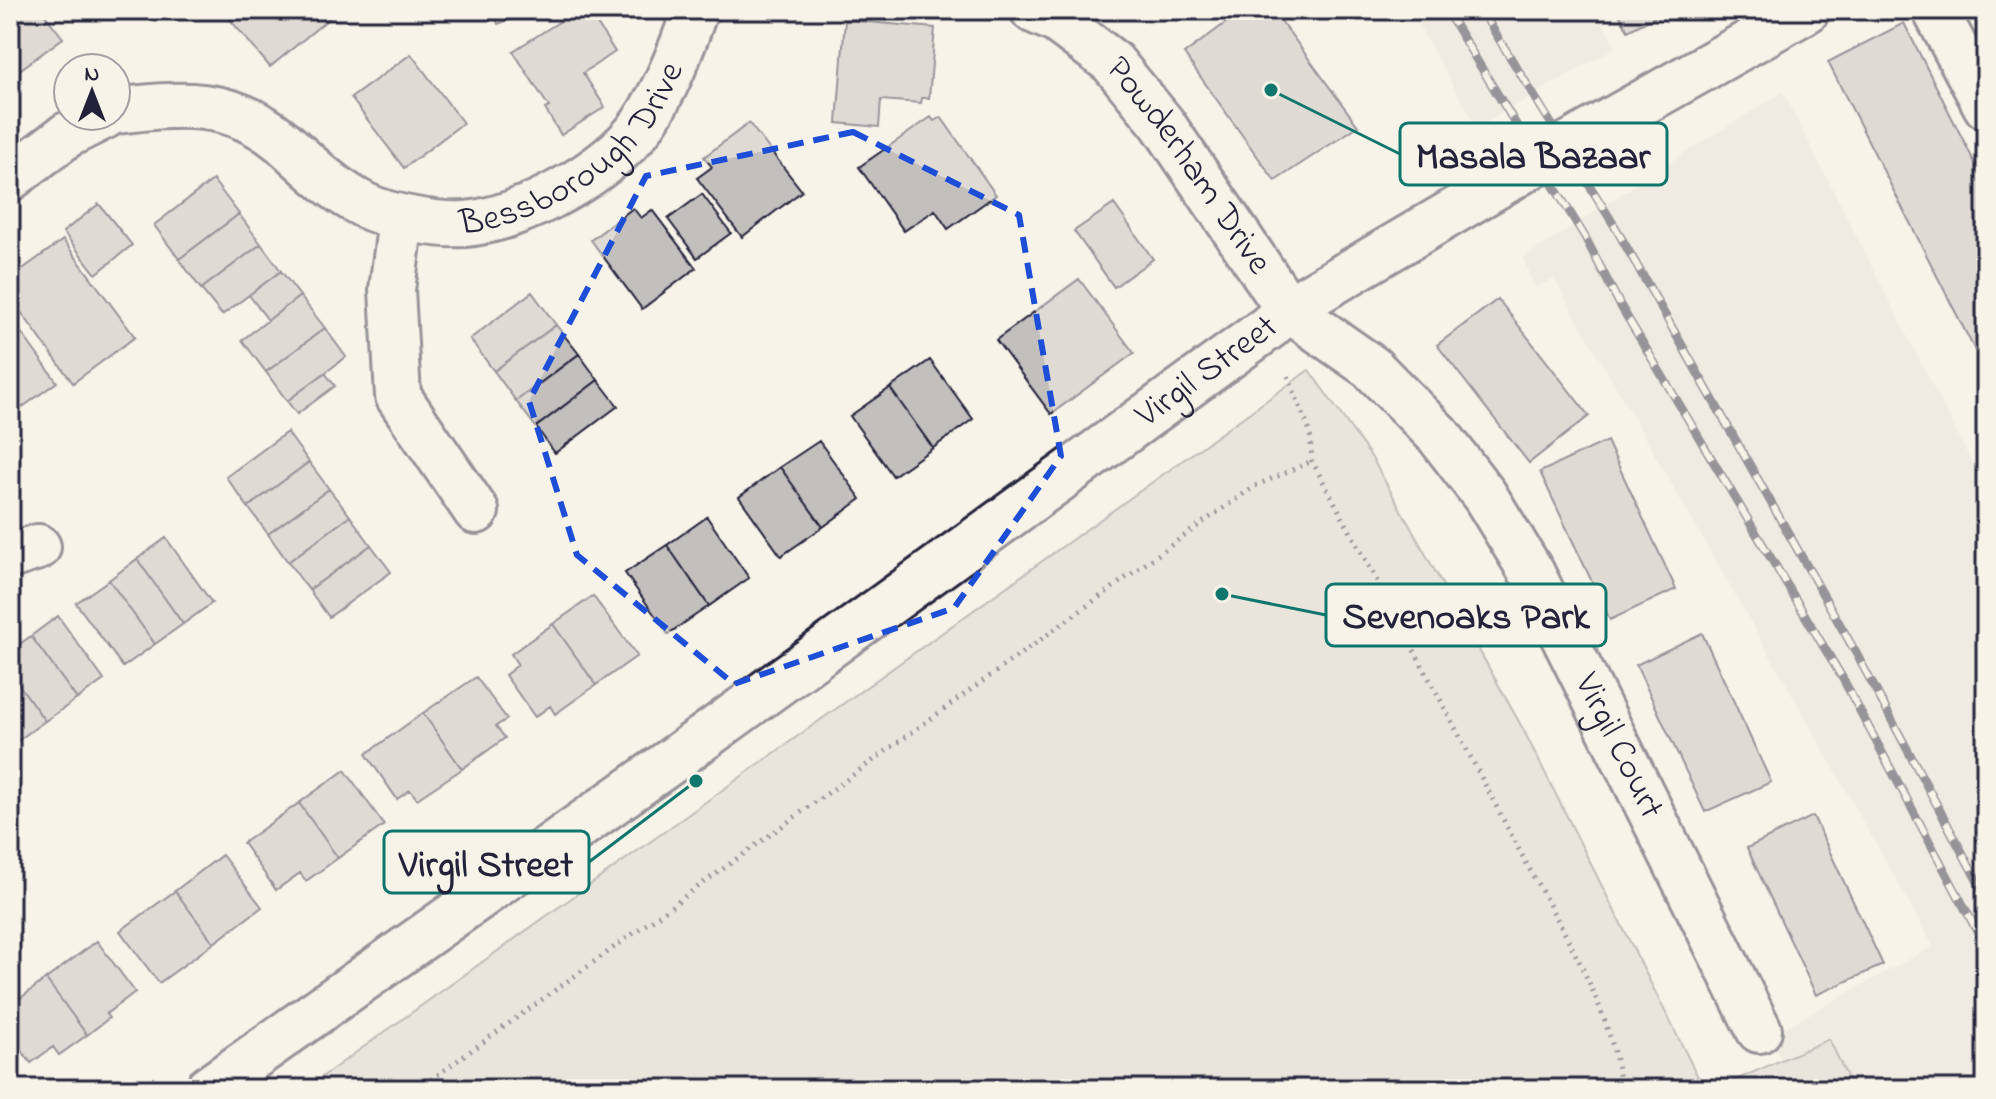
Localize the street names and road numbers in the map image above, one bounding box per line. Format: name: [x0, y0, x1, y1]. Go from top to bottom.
street label: Powderham Drive: [1092, 46, 1285, 286]
street label: Bessborough Drive: [455, 53, 699, 251]
street label: Virgil Street: [1124, 304, 1292, 442]
street label: Virgil Court: [1559, 664, 1677, 828]

